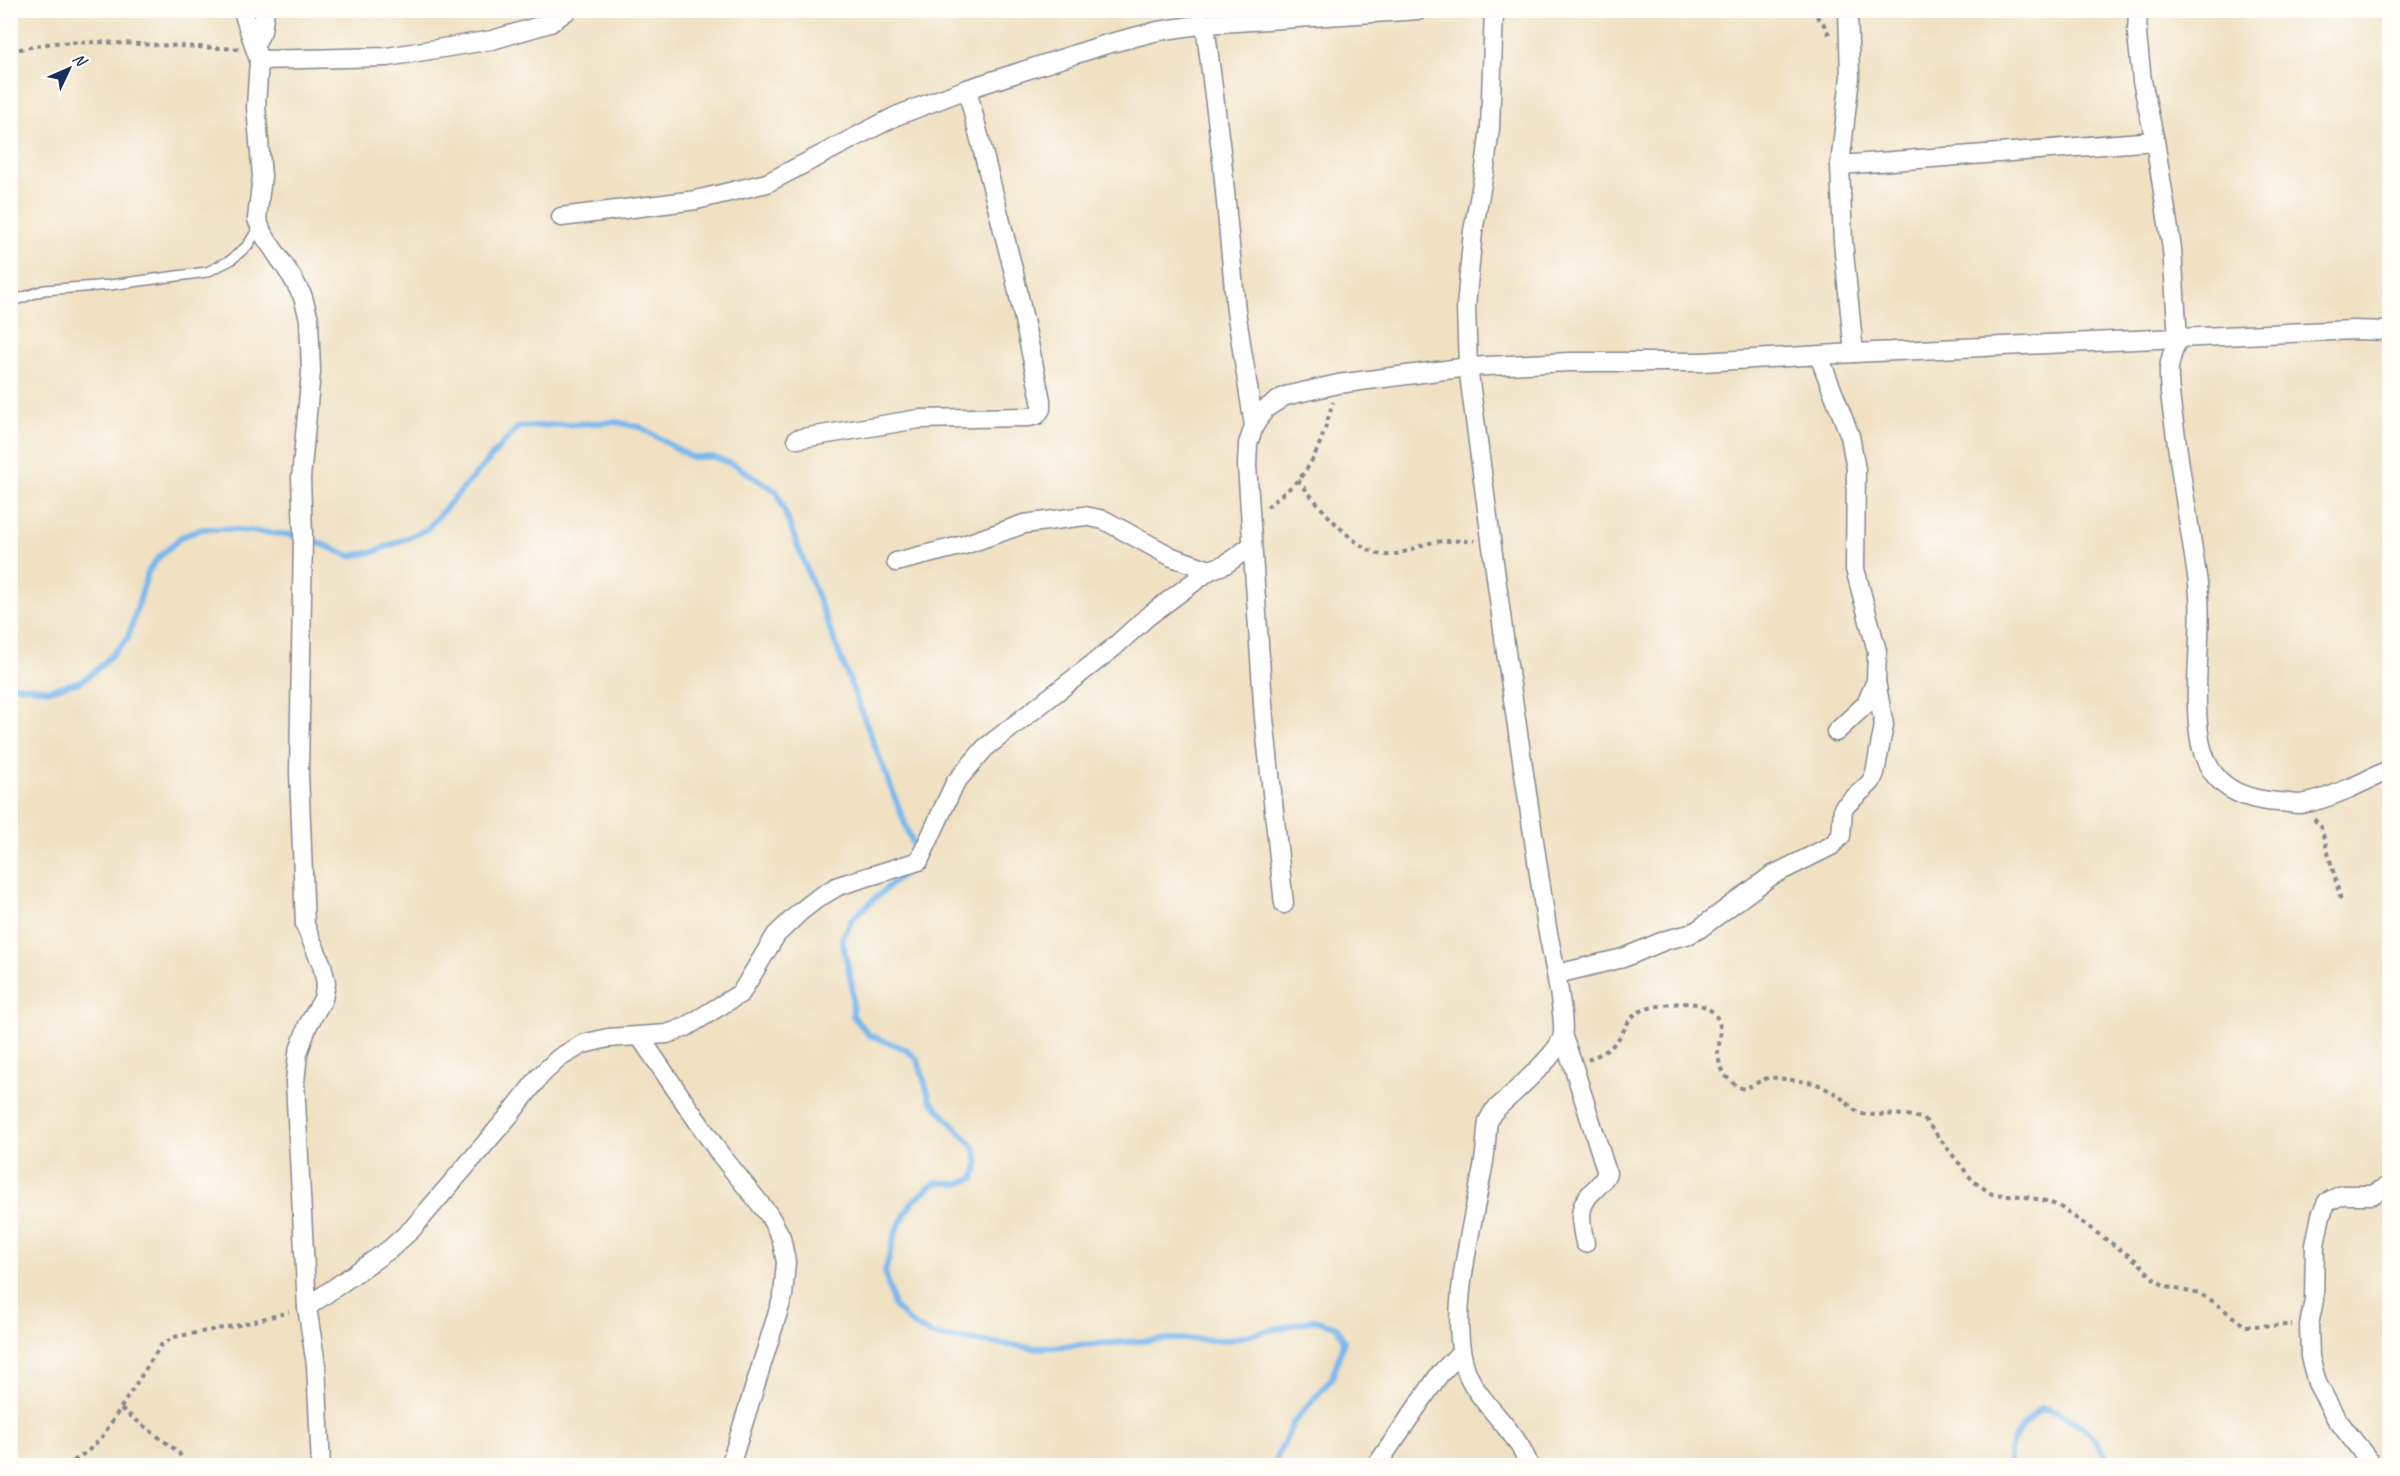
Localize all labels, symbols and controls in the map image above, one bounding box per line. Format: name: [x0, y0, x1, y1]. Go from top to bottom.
north arrow: [39, 39, 99, 99]
text: N: [68, 49, 92, 72]

